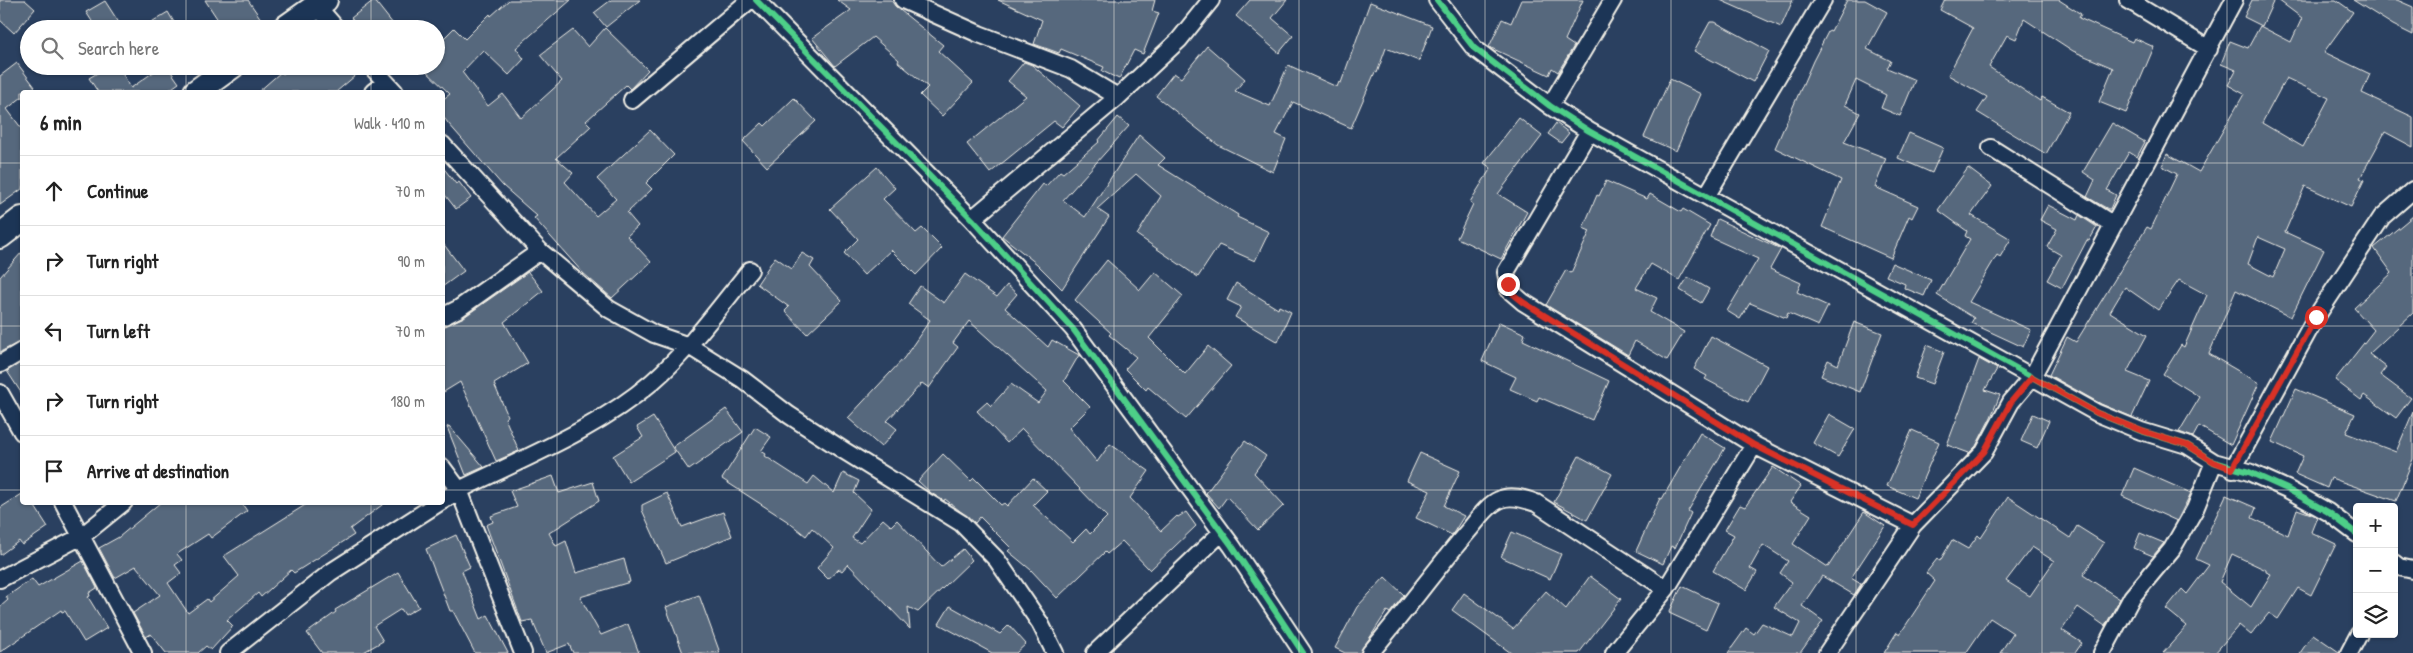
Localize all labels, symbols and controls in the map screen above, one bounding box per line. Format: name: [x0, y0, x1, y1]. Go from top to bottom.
search box: [20, 20, 445, 75]
icon: search: [38, 34, 66, 62]
text: Search here: [78, 35, 159, 61]
text: 6 min: [40, 108, 82, 137]
text: Walk · 410 m: [354, 112, 425, 134]
icon: ahead: [40, 177, 68, 205]
text: Continue: [87, 178, 148, 204]
text: 70 m: [395, 180, 425, 202]
icon: right: [40, 247, 68, 275]
text: Turn right: [87, 248, 158, 274]
text: 90 m: [397, 250, 425, 272]
route end: [1497, 273, 1520, 296]
route start: [2305, 306, 2328, 329]
icon: left: [40, 317, 68, 345]
text: Turn left: [87, 318, 150, 344]
text: 70 m: [395, 320, 425, 342]
icon: right: [40, 387, 68, 415]
text: Turn right: [87, 388, 158, 414]
text: 180 m: [391, 390, 425, 412]
icon: arrive: [40, 457, 68, 485]
text: Arrive at destination: [87, 458, 229, 484]
map controls: [2353, 503, 2398, 638]
button: +: [2353, 503, 2398, 548]
button: −: [2353, 548, 2398, 593]
button: layers: [2353, 593, 2398, 638]

